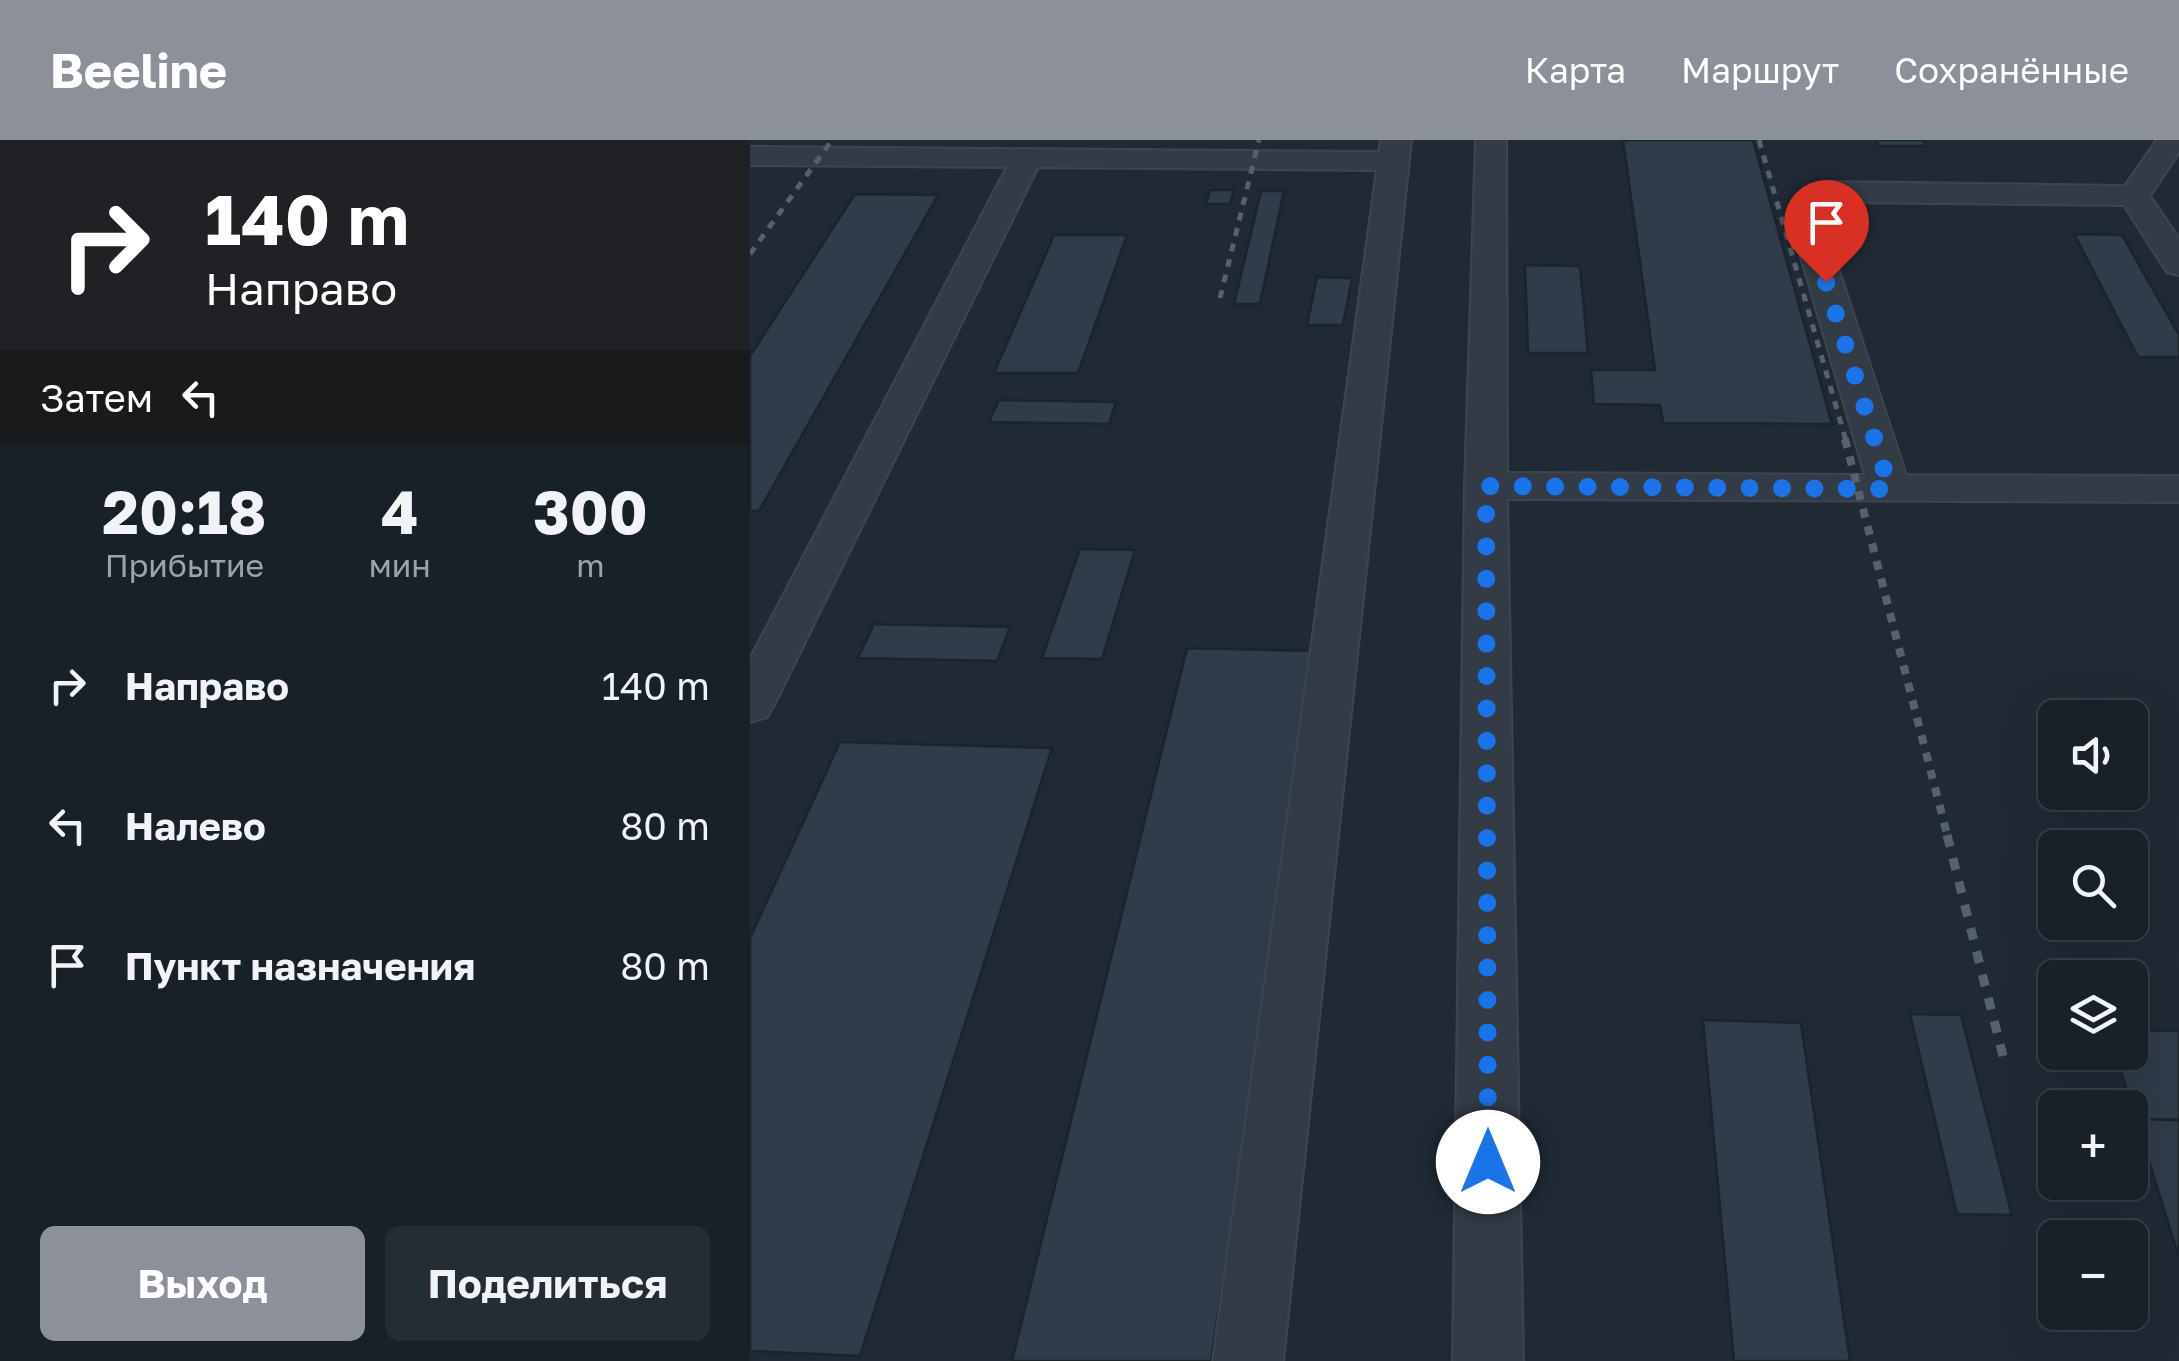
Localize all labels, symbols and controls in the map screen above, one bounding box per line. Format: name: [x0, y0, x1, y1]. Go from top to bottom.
text: Beeline: [50, 41, 227, 99]
text: Карта: [1525, 49, 1626, 91]
text: Маршрут: [1681, 49, 1839, 91]
text: Сохранённые: [1894, 49, 2129, 91]
text: 140 m: [205, 176, 409, 260]
icon: right: [40, 180, 170, 310]
pin: [1784, 180, 1869, 283]
icon: arrive: [1799, 195, 1854, 250]
text: Направо: [205, 261, 397, 315]
icon: left: [173, 370, 228, 425]
text: Затем: [40, 375, 153, 420]
text: 20:18: [102, 475, 266, 547]
text: 4: [381, 475, 419, 547]
text: 300: [533, 475, 648, 547]
text: Прибытие: [105, 546, 264, 584]
text: мин: [369, 546, 431, 584]
text: m: [576, 546, 605, 584]
icon: right: [40, 658, 95, 713]
text: Направо: [125, 663, 289, 708]
text: 140 m: [602, 663, 710, 708]
map controls: [2038, 700, 2148, 1330]
button: sound: [2038, 700, 2148, 810]
icon: left: [40, 798, 95, 853]
text: Налево: [125, 803, 266, 848]
text: 80 m: [620, 803, 710, 848]
button: search: [2038, 830, 2148, 940]
icon: arrive: [40, 938, 95, 993]
text: Пункт назначения: [125, 943, 475, 988]
text: 80 m: [620, 943, 710, 988]
button: layers: [2038, 960, 2148, 1070]
button: +: [2038, 1090, 2148, 1200]
position arrow: [1436, 1110, 1540, 1214]
button: −: [2038, 1220, 2148, 1330]
button: Выход: [40, 1226, 365, 1341]
button: Поделиться: [385, 1226, 710, 1341]

